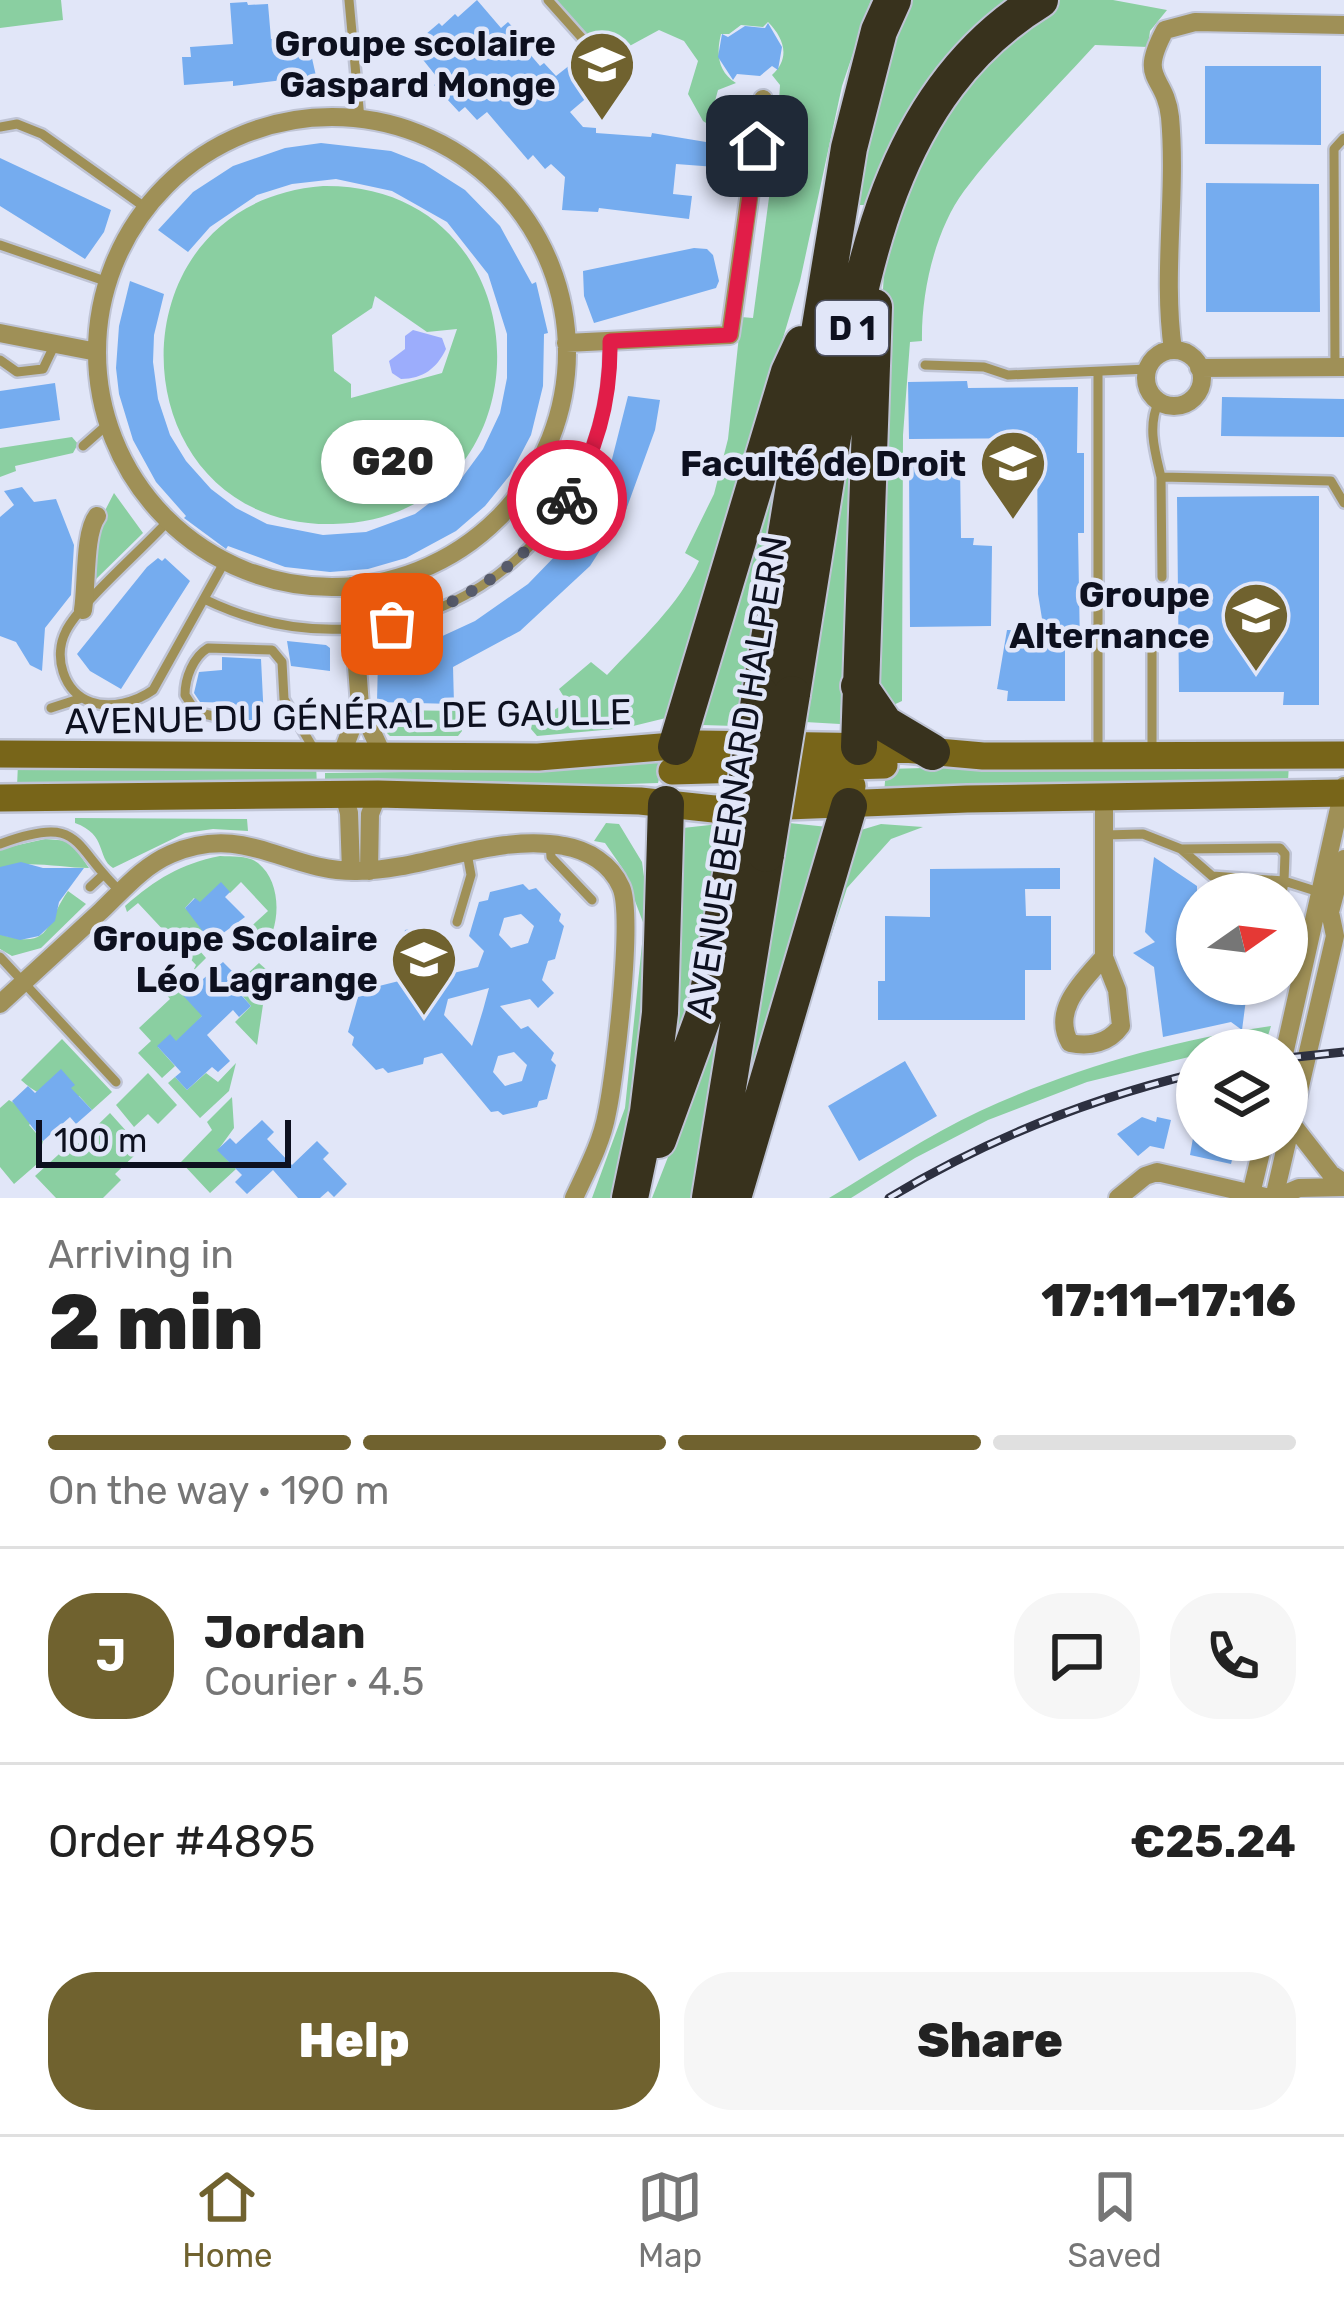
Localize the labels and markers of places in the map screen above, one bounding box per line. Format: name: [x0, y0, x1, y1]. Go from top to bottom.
place label: Groupe scolaire Gaspard Monge: [275, 22, 556, 106]
school or university icon: Groupe scolaire Gaspard Monge: [567, 29, 637, 123]
pin: [706, 95, 808, 197]
callout: G20: [320, 420, 464, 504]
school or university icon: Faculté de Droit: [978, 428, 1048, 522]
place label: Faculté de Droit: [680, 442, 966, 485]
pin: [341, 573, 443, 675]
place label: Groupe Alternance: [1009, 573, 1210, 657]
school or university icon: Groupe Alternance: [1221, 580, 1291, 674]
place label: Groupe Scolaire Léo Lagrange: [93, 917, 378, 1001]
school or university icon: Groupe Scolaire Léo Lagrange: [389, 924, 459, 1018]

